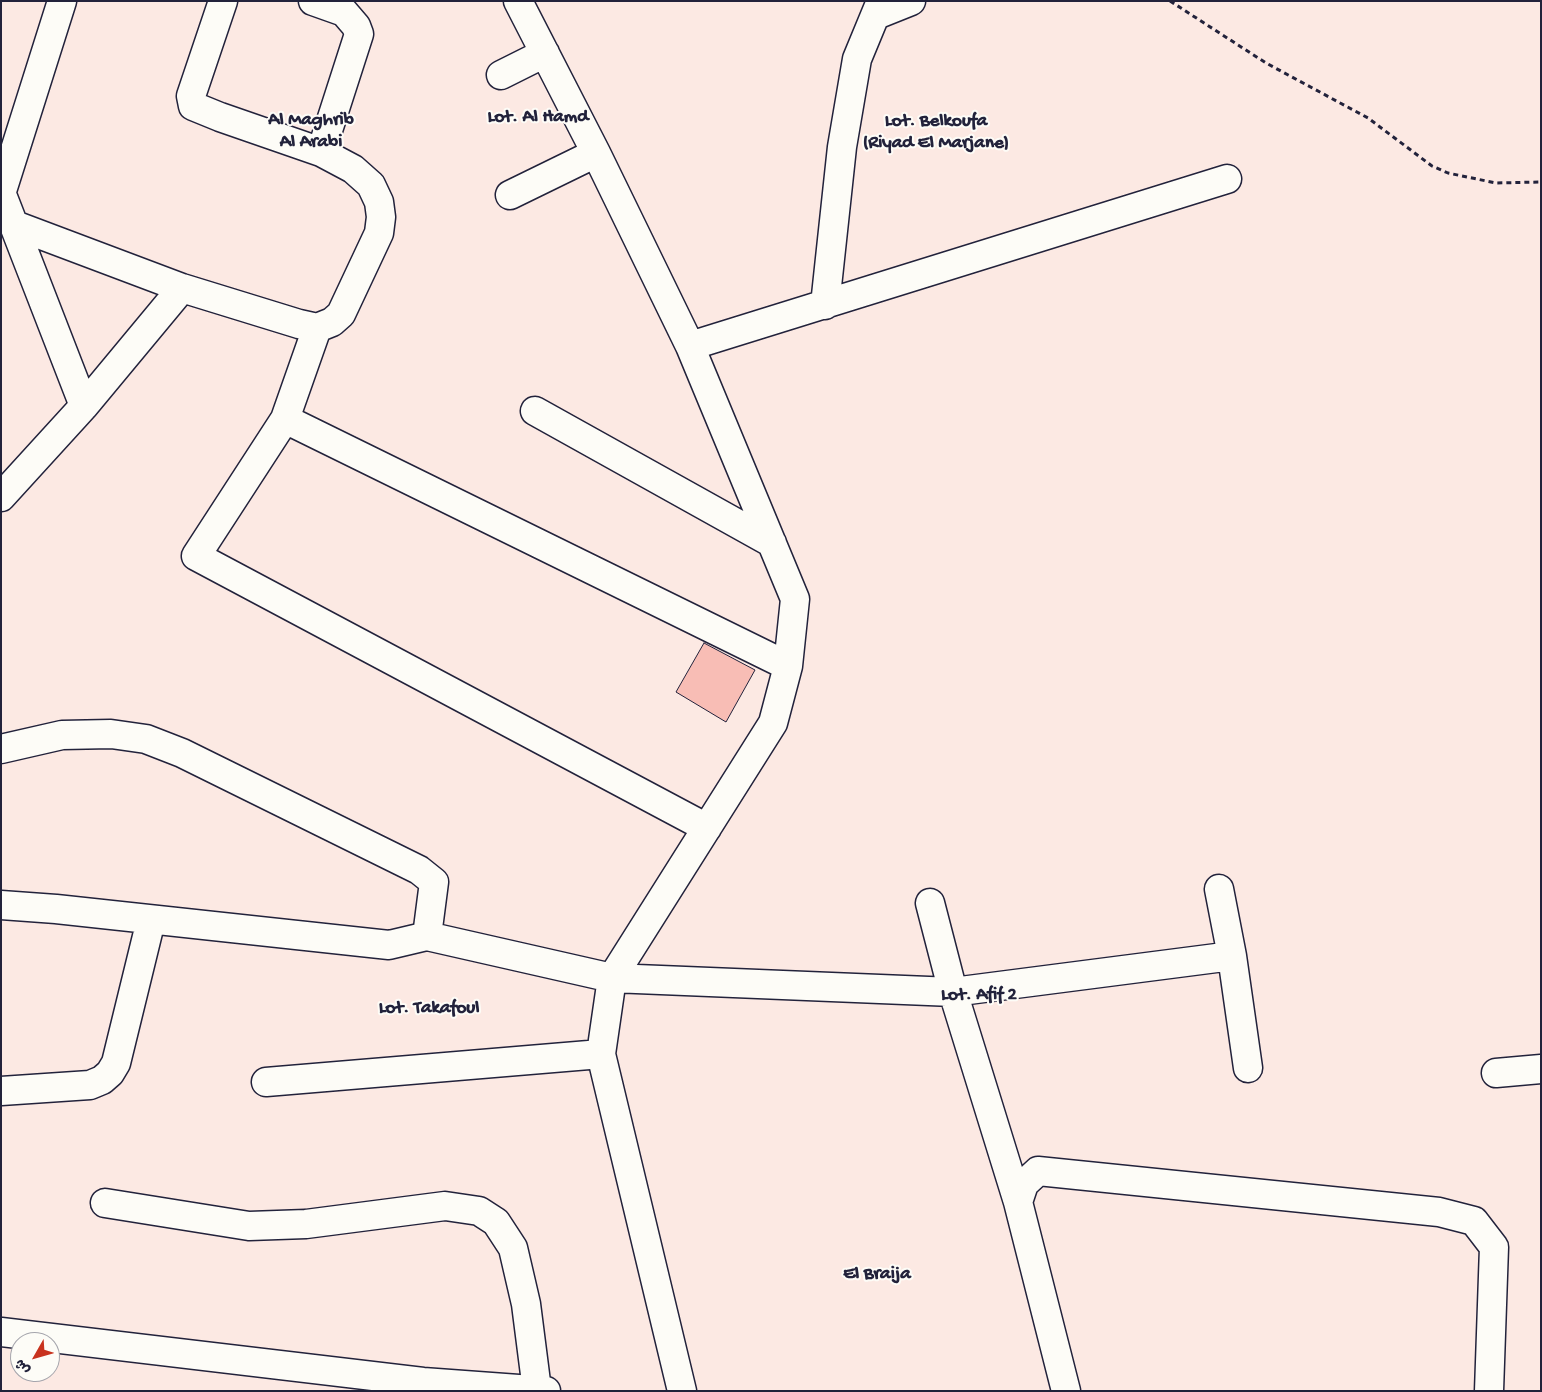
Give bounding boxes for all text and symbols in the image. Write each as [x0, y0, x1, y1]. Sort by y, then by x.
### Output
district label: Lot. Al Hamd [488, 107, 588, 129]
district label: Al Maghrib Al Arabi [268, 110, 354, 154]
district label: Lot. Belkoufa (Riyad El Marjane) [863, 111, 1009, 155]
district label: Lot. Afif 2 [941, 985, 1017, 1007]
district label: Lot. Takafoul [379, 998, 479, 1020]
district label: El Braija [843, 1264, 911, 1286]
north arrow [10, 1332, 60, 1382]
text: ش [12, 1355, 35, 1377]

